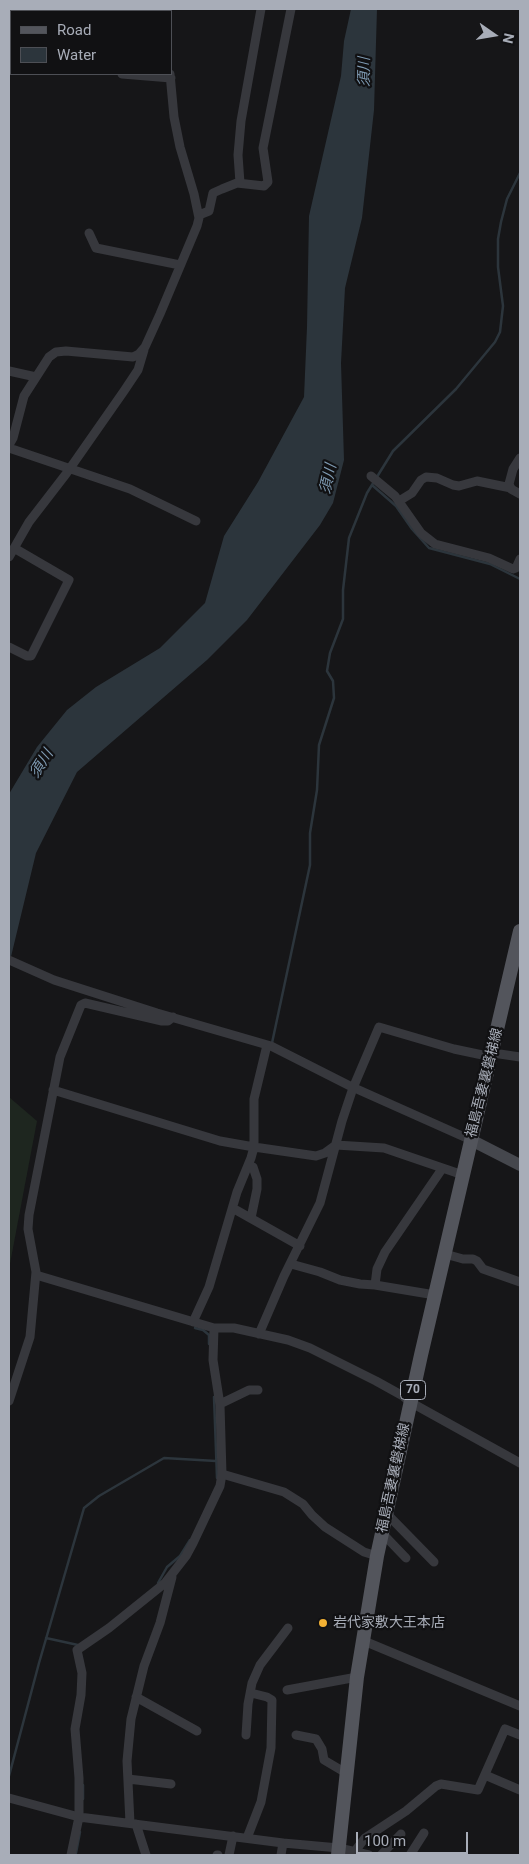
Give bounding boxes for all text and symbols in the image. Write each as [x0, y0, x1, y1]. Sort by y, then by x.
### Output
legend [10, 10, 172, 75]
north arrow [469, 10, 519, 60]
text: Road [57, 21, 91, 39]
text: N [500, 32, 518, 45]
text: Water [57, 46, 96, 64]
water label: 須川 [356, 57, 374, 87]
water label: 須川 [317, 462, 341, 496]
water label: 須川 [26, 747, 58, 781]
street label: 福島吾妻裏磐梯線 [463, 1027, 507, 1139]
road number: 70 [400, 1380, 426, 1400]
street label: 福島吾妻裏磐梯線 [374, 1421, 414, 1535]
place label: 岩代家敷大王本店 [333, 1615, 445, 1631]
marker: 岩代家敷大王本店 [317, 1617, 329, 1629]
scale bar [359, 1822, 472, 1854]
text: 100 m [364, 1832, 406, 1850]

